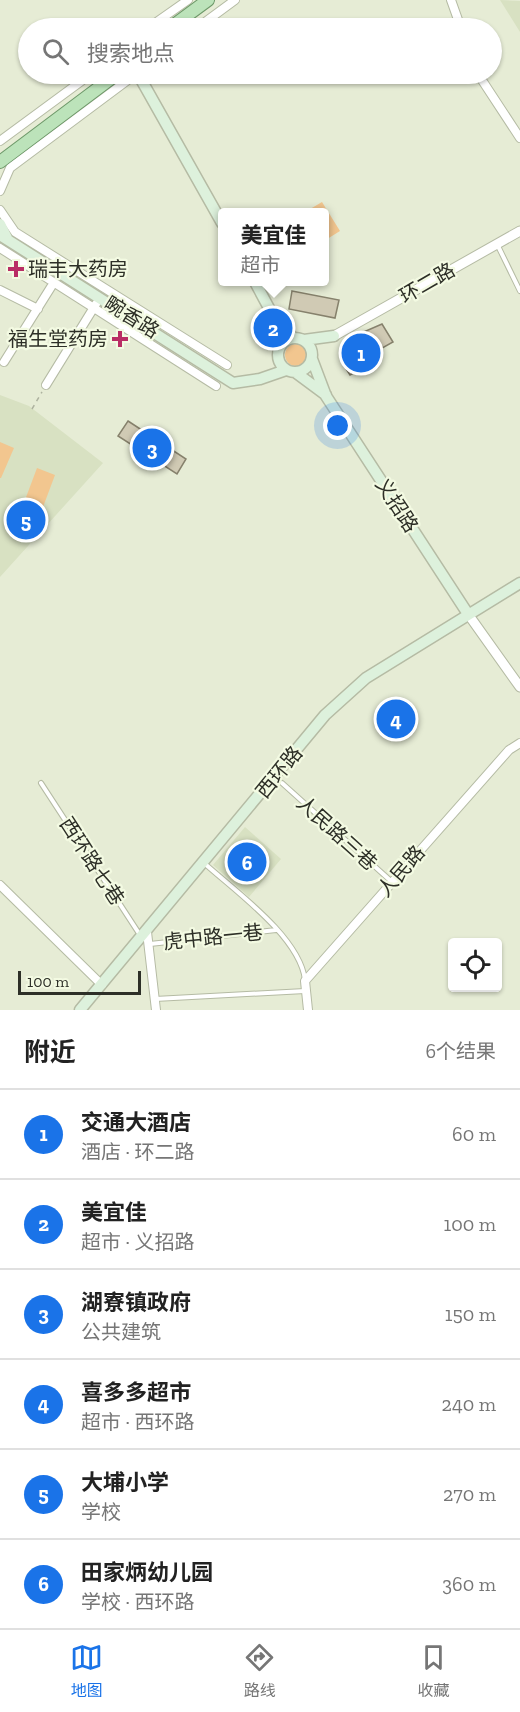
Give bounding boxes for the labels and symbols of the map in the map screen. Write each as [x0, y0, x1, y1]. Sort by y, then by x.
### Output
place label: 瑞丰大药房 [28, 257, 128, 281]
street label: 环二路 [395, 258, 459, 308]
marker: 瑞丰大药房 [9, 262, 23, 276]
street label: 畹香路 [100, 291, 164, 343]
pin: 2 [254, 306, 292, 350]
place label: 福生堂药房 [8, 327, 108, 351]
pin: 1 [342, 330, 380, 376]
marker: 福生堂药房 [113, 332, 127, 346]
your location [323, 411, 352, 440]
pin: 3 [132, 426, 172, 470]
street label: 义招路 [371, 473, 423, 537]
pin: 5 [6, 498, 46, 542]
pin: 4 [376, 696, 416, 742]
street label: 西环路 [251, 741, 307, 803]
street label: 人民路三巷 [292, 791, 382, 875]
street label: 西环路七巷 [55, 813, 129, 909]
pin: 6 [228, 840, 266, 884]
street label: 人民路 [372, 840, 430, 902]
street label: 虎中路一巷 [162, 920, 264, 954]
scale bar [18, 968, 141, 995]

